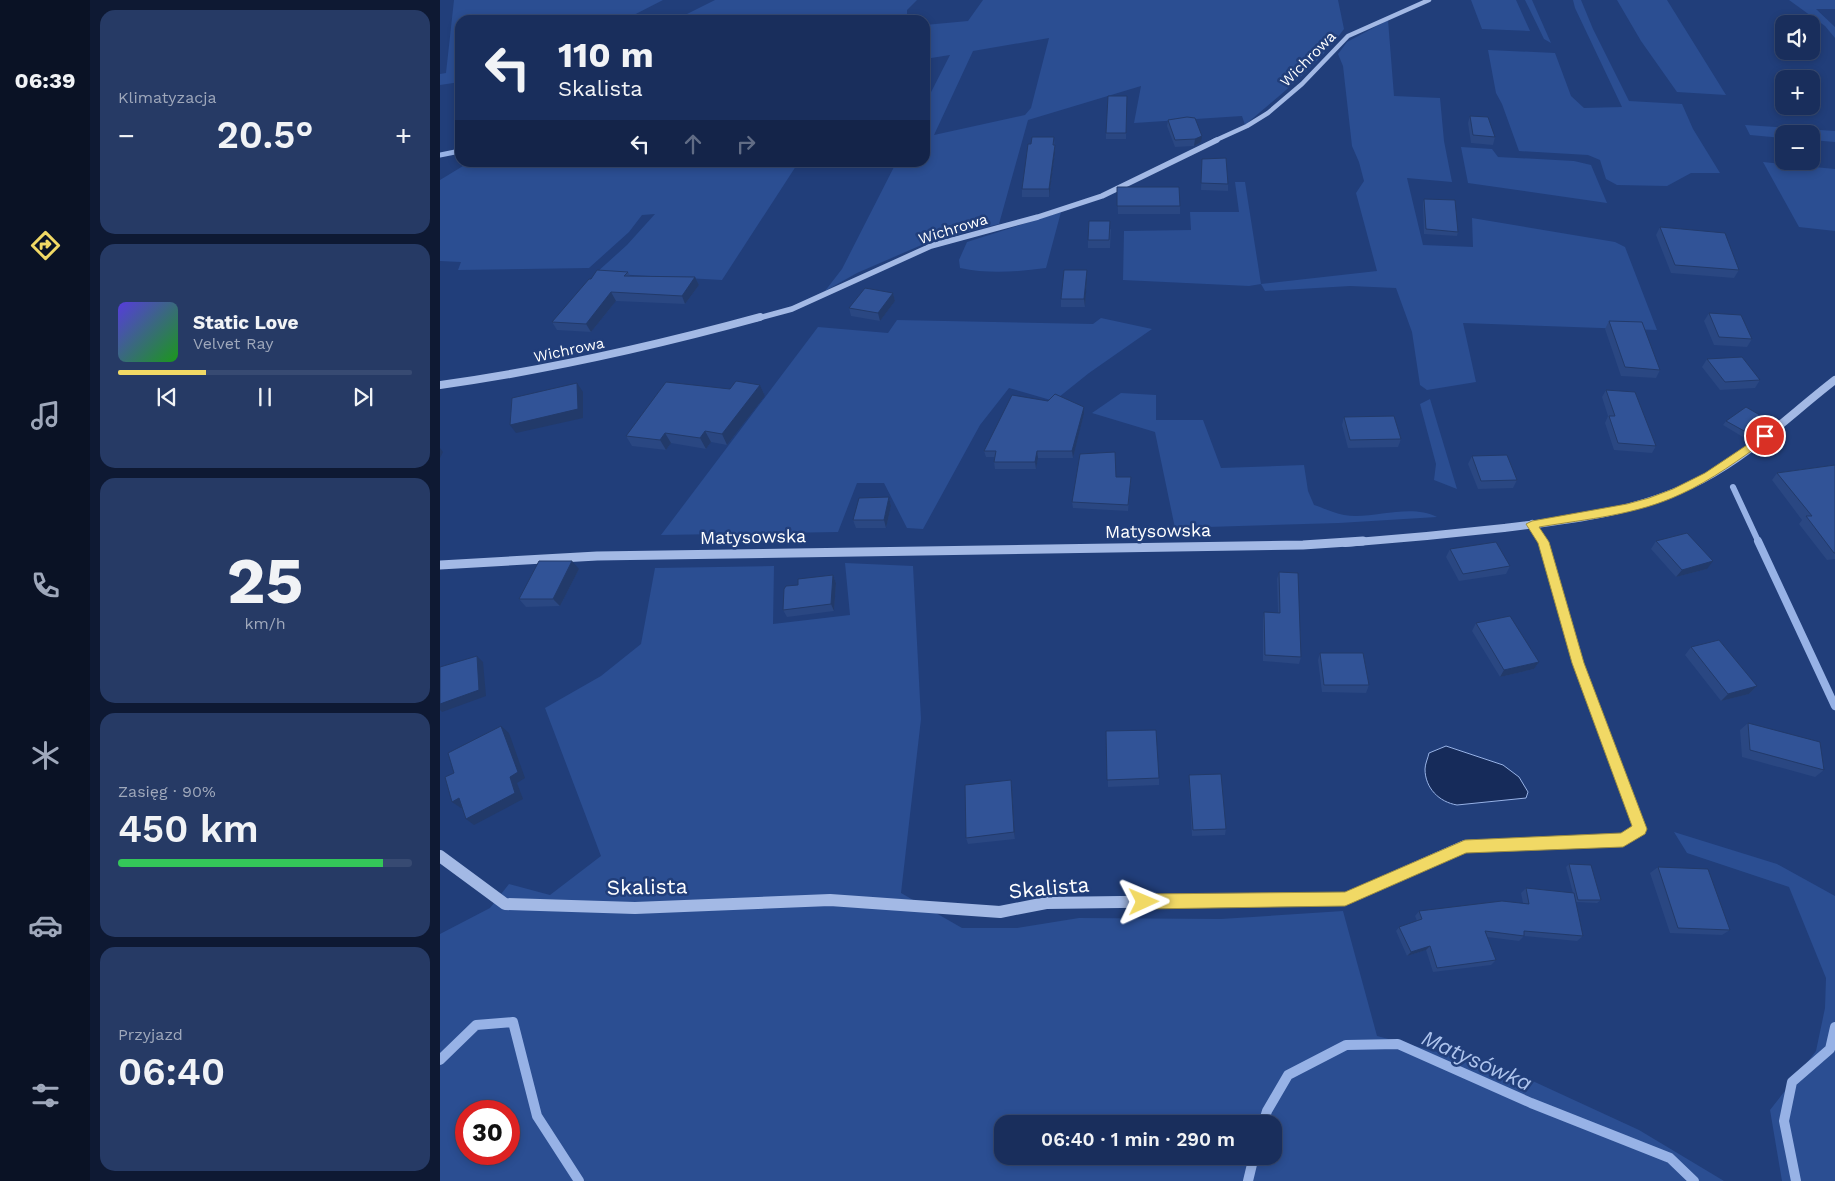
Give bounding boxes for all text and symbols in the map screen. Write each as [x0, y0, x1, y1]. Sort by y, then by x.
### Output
map controls [1775, 15, 1820, 170]
button: sound [1775, 15, 1820, 60]
street label: Wichrowa [1276, 27, 1340, 91]
text: 110 m [558, 34, 654, 76]
icon: left [475, 35, 540, 100]
text: 06:39 [15, 68, 75, 93]
button: + [1775, 70, 1820, 115]
text: Skalista [558, 76, 643, 101]
text: Klimatyzacja [118, 88, 216, 107]
text: 20.5° [216, 113, 314, 157]
text: − [118, 119, 135, 152]
text: + [395, 119, 412, 152]
button: − [1775, 125, 1820, 170]
icon: left [626, 130, 654, 158]
icon: ahead [679, 130, 707, 158]
icon: right [732, 130, 760, 158]
street label: Wichrowa [916, 210, 990, 248]
icon: directions [28, 228, 63, 263]
text: Static Love [193, 311, 298, 334]
text: Velvet Ray [193, 334, 273, 353]
street label: Wichrowa [532, 334, 606, 366]
icon: previous [153, 383, 181, 411]
icon: pause [251, 383, 279, 411]
icon: next [349, 383, 377, 411]
icon: music [28, 398, 63, 433]
pin [1744, 415, 1786, 457]
icon: arrive [1751, 422, 1779, 450]
street label: Matysowska [1105, 519, 1211, 542]
street label: Matysowska [700, 525, 806, 548]
text: 25 [227, 543, 303, 619]
icon: phone [28, 568, 63, 603]
text: km/h [244, 614, 286, 633]
icon: climate [28, 738, 63, 773]
text: Zasięg · 90% [118, 782, 216, 801]
text: 450 km [118, 807, 259, 851]
street label: Skalista [1008, 872, 1090, 903]
street label: Skalista [606, 873, 688, 900]
position arrow [1117, 875, 1169, 927]
icon: car [28, 908, 63, 943]
text: Przyjazd [118, 1025, 183, 1044]
water label: Matysówka [1418, 1025, 1536, 1096]
text: 06:40 [118, 1050, 225, 1094]
icon: filters [28, 1078, 63, 1113]
speed limit sign: 30 [455, 1100, 520, 1165]
text: 06:40 · 1 min · 290 m [1041, 1128, 1235, 1151]

